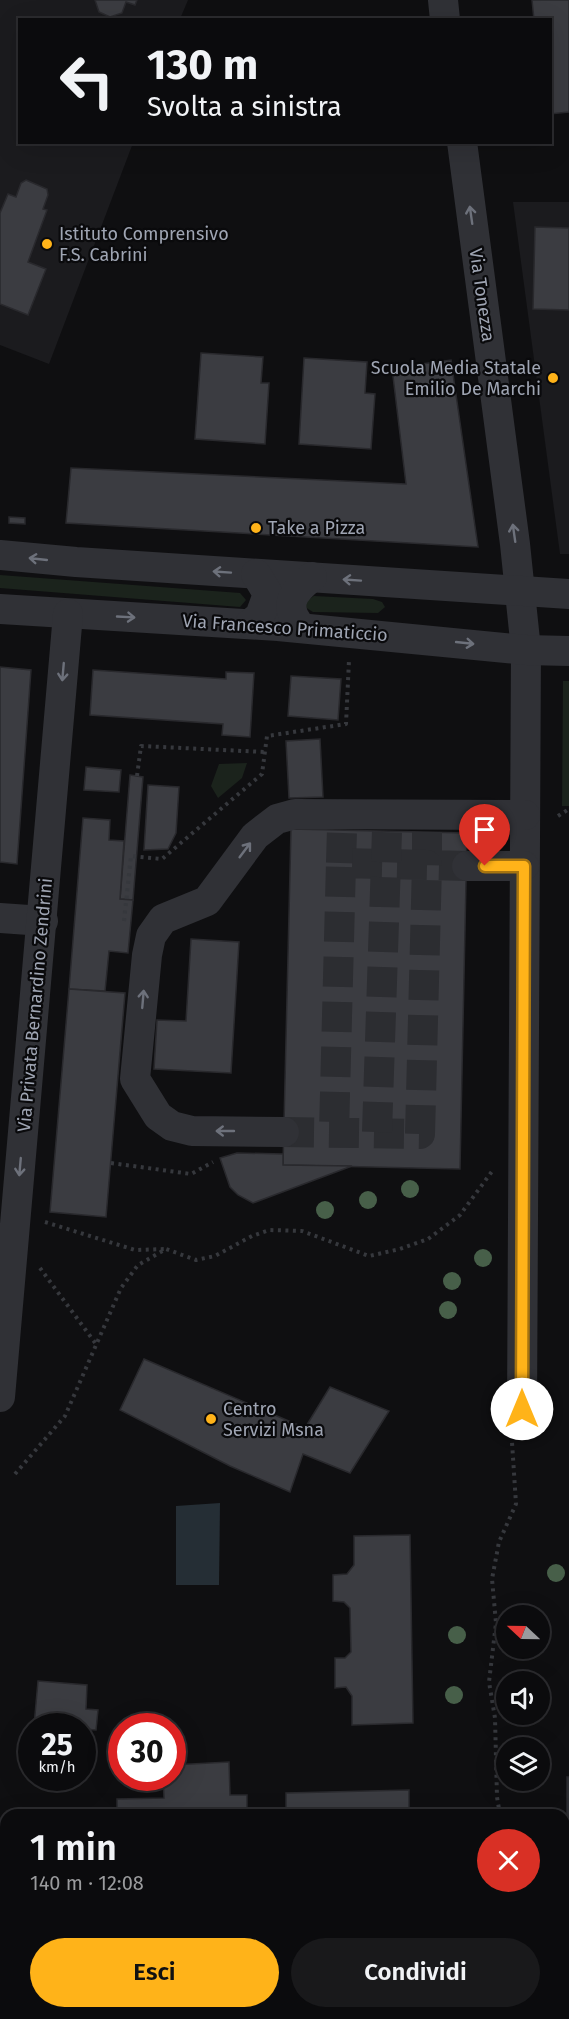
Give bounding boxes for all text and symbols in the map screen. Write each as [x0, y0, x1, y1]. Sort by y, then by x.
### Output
text: 130 m [147, 40, 258, 90]
icon: left [48, 42, 126, 120]
text: Svolta a sinistra [147, 91, 342, 123]
one-way arrow [466, 206, 477, 225]
place label: Istituto Comprensivo F.S. Cabrini [59, 223, 229, 266]
marker: Istituto Comprensivo F.S. Cabrini [40, 237, 54, 251]
street label: Via Tonezza [465, 247, 499, 343]
place label: Scuola Media Statale Emilio De Marchi [371, 357, 541, 400]
marker: Scuola Media Statale Emilio De Marchi [546, 371, 560, 385]
place label: Take a Pizza [268, 517, 365, 539]
marker: Take a Pizza [249, 521, 263, 535]
one-way arrow [508, 524, 519, 544]
one-way arrow [29, 553, 48, 564]
one-way arrow [213, 566, 233, 577]
one-way arrow [342, 574, 362, 585]
street label: Via Francesco Primaticcio [182, 610, 388, 646]
one-way arrow [115, 612, 135, 623]
one-way arrow [455, 638, 475, 649]
one-way arrow [57, 662, 68, 682]
pin [459, 804, 510, 866]
icon: arrive [468, 813, 501, 846]
one-way arrow [238, 842, 251, 858]
street label: Via Privata Bernardino Zendrini [13, 877, 57, 1133]
one-way arrow [138, 989, 149, 1009]
one-way arrow [216, 1125, 236, 1137]
one-way arrow [14, 1157, 25, 1177]
position arrow [490, 1377, 554, 1441]
place label: Centro Servizi Msna [223, 1398, 324, 1441]
marker: Centro Servizi Msna [204, 1412, 218, 1426]
north arrow [496, 1605, 550, 1659]
map controls [496, 1605, 550, 1791]
button: sound [496, 1671, 550, 1725]
speed limit sign: 30 [108, 1713, 186, 1791]
text: 25 [41, 1727, 73, 1763]
button: layers [496, 1737, 550, 1791]
text: km/h [38, 1758, 76, 1776]
text: 1 min [30, 1826, 117, 1870]
button: close [477, 1829, 540, 1892]
text: 140 m · 12:08 [30, 1871, 144, 1895]
button: Esci [30, 1938, 279, 2007]
button: Condividi [291, 1938, 540, 2007]

